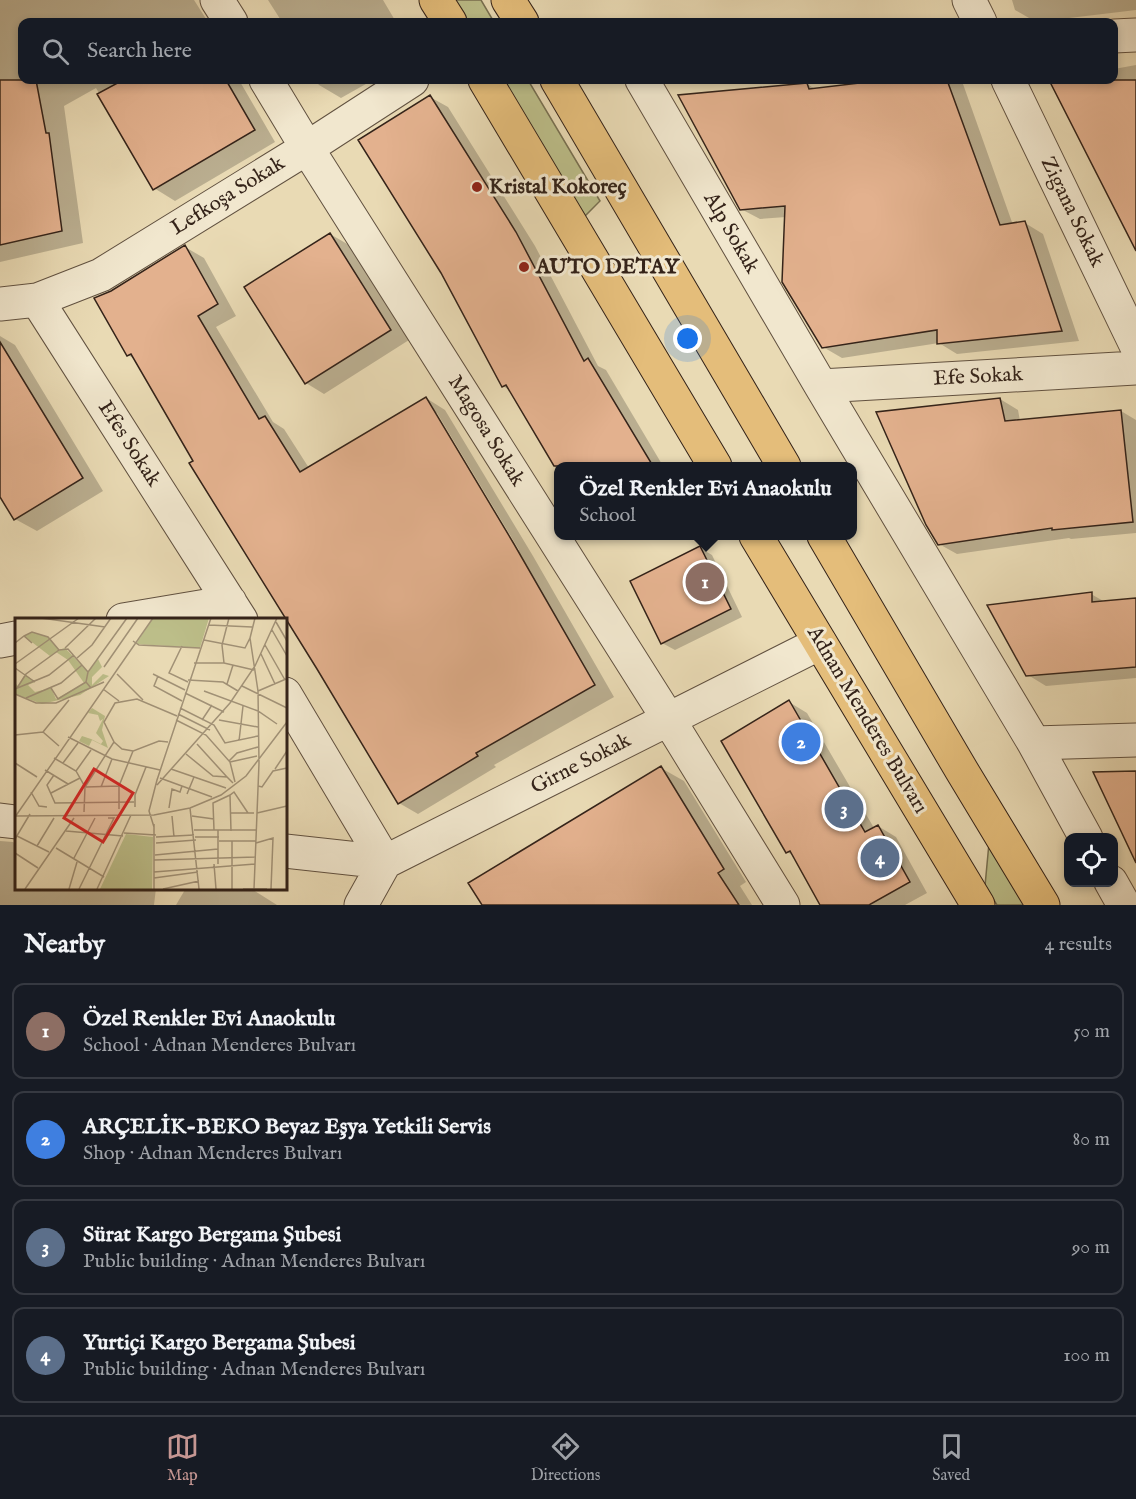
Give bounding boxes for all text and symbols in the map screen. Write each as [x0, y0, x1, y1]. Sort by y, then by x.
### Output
search box [18, 18, 1118, 84]
icon: search [39, 35, 72, 68]
text: Search here [87, 37, 192, 65]
street label: Lefkoşa Sokak [166, 150, 291, 242]
street label: Zigana Sokak [1034, 153, 1111, 272]
place label: Kristal Kokoreç [489, 174, 627, 201]
marker: Kristal Kokoreç [470, 180, 484, 194]
street label: Alp Sokak [696, 187, 765, 279]
place label: AUTO DETAY [535, 254, 680, 281]
marker: AUTO DETAY [517, 260, 531, 274]
your location [673, 324, 702, 353]
street label: Efe Sokak [932, 361, 1024, 393]
street label: Magosa Sokak [441, 370, 531, 492]
street label: Efes Sokak [91, 396, 167, 493]
popup [554, 462, 857, 540]
text: Özel Renkler Evi Anaokulu [579, 475, 832, 503]
text: School [579, 503, 636, 528]
pin: 1 [686, 560, 724, 604]
inset map [15, 618, 286, 890]
street label: Adnan Menderes Bulvarı [800, 621, 934, 819]
pin: 2 [782, 720, 820, 764]
street label: Girne Sokak [526, 727, 636, 801]
pin: 3 [824, 786, 864, 832]
map controls [1064, 833, 1118, 887]
button: locate [1064, 833, 1118, 887]
pin: 4 [860, 836, 900, 880]
text: Nearby [24, 928, 105, 961]
text: 4 results [1045, 932, 1112, 957]
text: Özel Renkler Evi Anaokulu [83, 1005, 335, 1033]
text: 1 [42, 1019, 49, 1044]
text: 50 m [1073, 1019, 1110, 1044]
text: School · Adnan Menderes Bulvarı [83, 1033, 356, 1058]
text: ARÇELİK-BEKO Beyaz Eşya Yetkili Servis [83, 1113, 491, 1141]
text: 2 [41, 1127, 50, 1152]
text: 80 m [1073, 1127, 1110, 1152]
text: Shop · Adnan Menderes Bulvarı [83, 1141, 342, 1166]
text: Sürat Kargo Bergama Şubesi [83, 1221, 341, 1249]
text: 3 [42, 1235, 49, 1260]
text: 90 m [1072, 1235, 1110, 1260]
text: Public building · Adnan Menderes Bulvarı [83, 1249, 425, 1274]
text: Yurtiçi Kargo Bergama Şubesi [83, 1329, 356, 1357]
text: 4 [41, 1343, 50, 1368]
text: 100 m [1063, 1343, 1110, 1368]
text: Public building · Adnan Menderes Bulvarı [83, 1357, 425, 1382]
tab: Map [166, 1430, 199, 1486]
tab: Directions [531, 1430, 600, 1486]
tab: Saved [932, 1430, 970, 1486]

